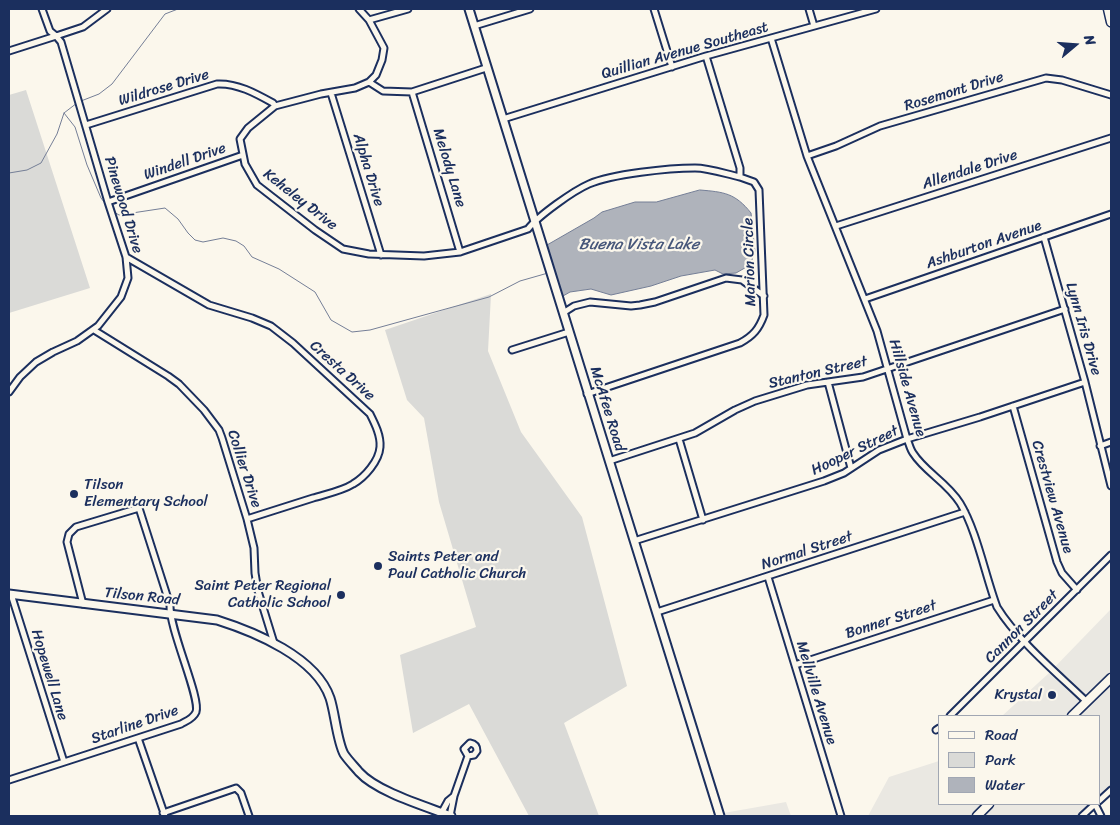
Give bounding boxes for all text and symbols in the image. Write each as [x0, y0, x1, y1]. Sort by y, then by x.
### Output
street label: Quillian Avenue Southeast [599, 19, 771, 83]
north arrow [1050, 20, 1100, 70]
text: N [1076, 32, 1103, 49]
street label: Wildrose Drive [117, 66, 211, 110]
street label: Rosemont Drive [902, 68, 1006, 116]
street label: Melody Lane [428, 126, 470, 210]
street label: Alpha Drive [348, 131, 388, 209]
street label: Windell Drive [142, 140, 228, 184]
street label: Allendale Drive [920, 146, 1020, 194]
street label: Pinewood Drive [100, 154, 146, 256]
street label: Keheley Drive [259, 165, 341, 235]
street label: Marion Circle [739, 217, 761, 307]
street label: Ashburton Avenue [924, 217, 1044, 273]
water label: Buena Vista Lake [579, 235, 699, 255]
street label: Lynn Iris Drive [1061, 280, 1105, 378]
street label: Cresta Drive [306, 337, 378, 405]
street label: Hillside Avenue [884, 337, 930, 439]
street label: Stanton Street [767, 353, 869, 393]
street label: McAfee Road [586, 365, 628, 453]
street label: Hooper Street [809, 422, 901, 480]
street label: Collier Drive [223, 428, 265, 510]
street label: Crestview Avenue [1027, 438, 1077, 556]
place label: Tilson Elementary School [84, 476, 208, 511]
marker: Tilson Elementary School [68, 488, 80, 500]
street label: Normal Street [759, 528, 855, 574]
place label: Saints Peter and Paul Catholic Church [388, 548, 526, 583]
marker: Saints Peter and Paul Catholic Church [372, 560, 384, 572]
place label: Saint Peter Regional Catholic School [194, 577, 331, 612]
street label: Tilson Road [104, 584, 180, 610]
street label: Cannon Street [982, 587, 1062, 667]
marker: Saint Peter Regional Catholic School [335, 589, 347, 601]
street label: Bonner Street [843, 597, 939, 643]
street label: Hopewell Lane [27, 627, 71, 723]
street label: Mellville Avenue [792, 639, 840, 747]
place label: Krystal [994, 686, 1042, 704]
marker: Krystal [1046, 689, 1058, 701]
street label: Starline Drive [89, 702, 181, 748]
legend [938, 715, 1100, 805]
text: Road [985, 722, 1017, 748]
text: Park [985, 747, 1016, 773]
text: Water [985, 772, 1025, 798]

